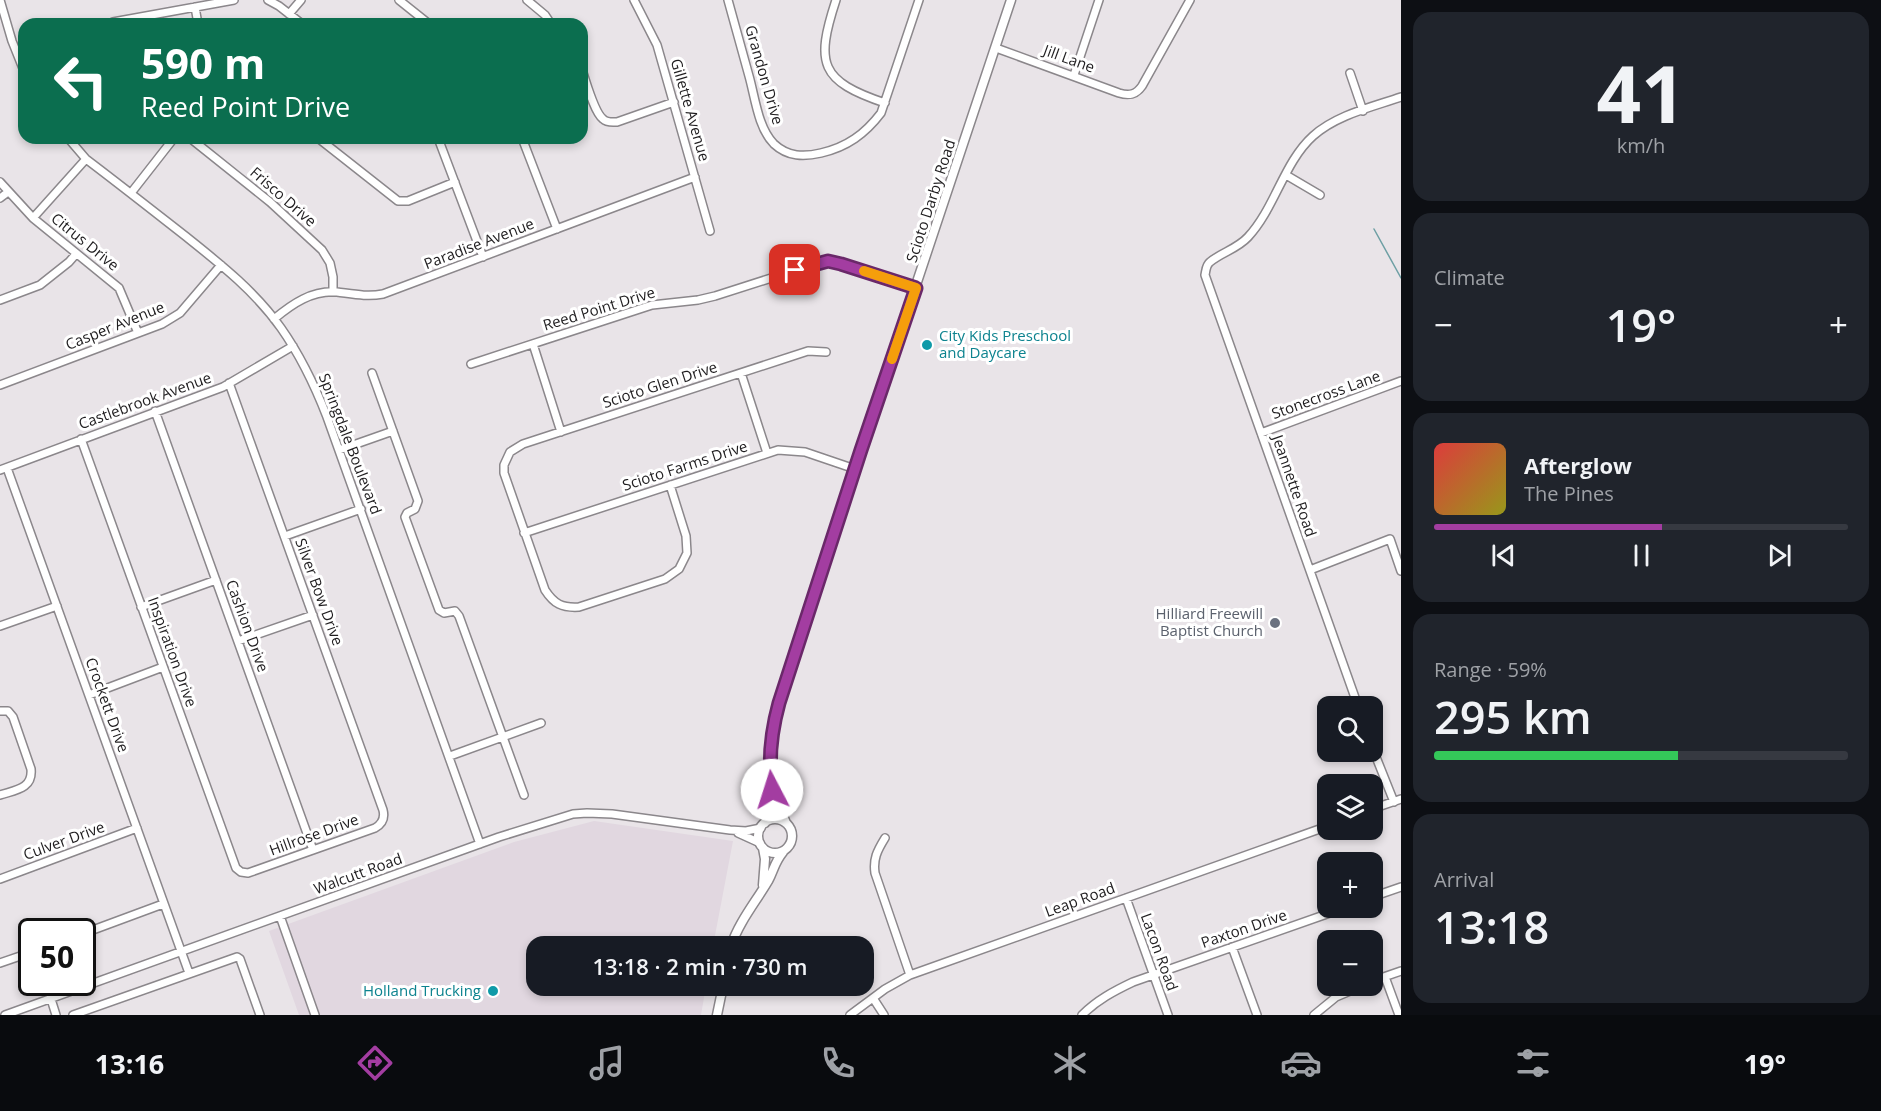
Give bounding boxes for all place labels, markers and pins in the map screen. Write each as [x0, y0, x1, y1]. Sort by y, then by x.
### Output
pin [769, 244, 820, 295]
place label: City Kids Preschool and Daycare [939, 325, 1071, 362]
marker: City Kids Preschool and Daycare [920, 338, 934, 352]
place label: Hilliard Freewill Baptist Church [1156, 603, 1263, 640]
marker: Hilliard Freewill Baptist Church [1268, 616, 1282, 630]
place label: Holland Trucking [363, 980, 481, 1000]
marker: Holland Trucking [486, 984, 500, 998]

